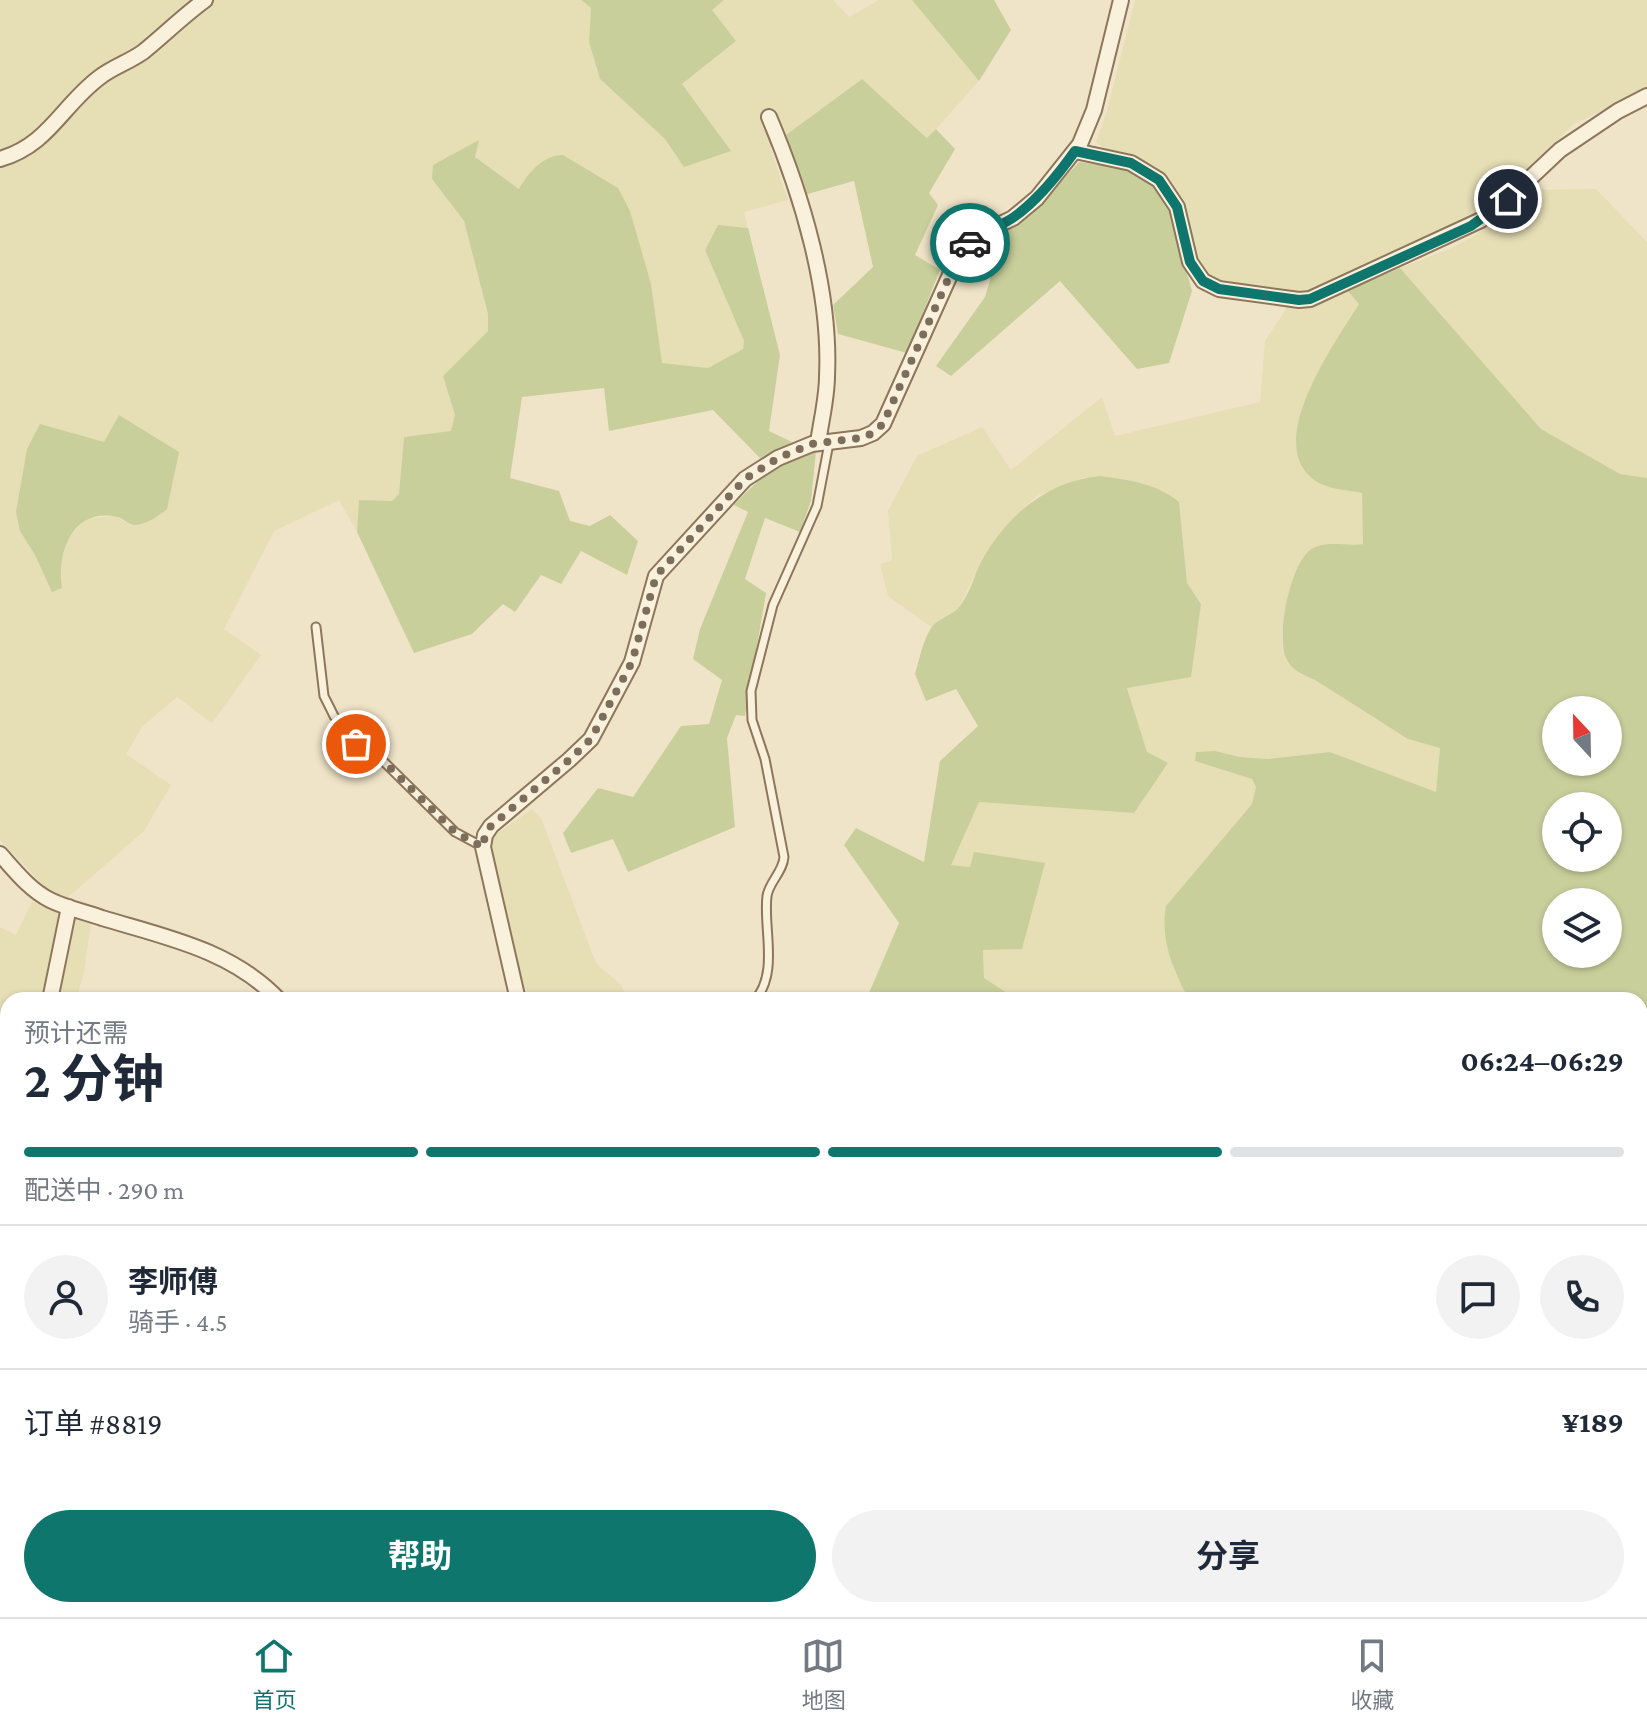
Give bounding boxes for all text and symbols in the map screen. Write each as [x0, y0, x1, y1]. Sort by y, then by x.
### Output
pin [1474, 165, 1542, 233]
icon: home [1486, 177, 1530, 221]
courier [930, 203, 1010, 283]
icon: car [948, 221, 992, 265]
north arrow [1542, 696, 1622, 776]
map controls [1542, 696, 1622, 968]
pin [322, 710, 390, 778]
icon: bag [334, 722, 378, 766]
button: locate [1542, 792, 1622, 872]
button: layers [1542, 888, 1622, 968]
text: 预计还需 [24, 1019, 128, 1048]
text: 06:24–06:29 [1460, 1044, 1624, 1077]
text: 2 分钟 [24, 1050, 165, 1108]
text: 配送中 · 290 m [24, 1176, 184, 1205]
button: person [24, 1255, 108, 1339]
button: chat [1436, 1255, 1520, 1339]
button: phone [1540, 1255, 1624, 1339]
text: 李师傅 [128, 1265, 218, 1298]
text: 骑手 · 4.5 [128, 1308, 227, 1337]
text: ¥189 [1562, 1405, 1624, 1438]
text: 订单 #8819 [24, 1407, 163, 1440]
button: 帮助 [24, 1510, 816, 1602]
button: 分享 [832, 1510, 1624, 1602]
tab: 首页 [252, 1634, 297, 1714]
tab: 地图 [801, 1634, 846, 1714]
tab: 收藏 [1350, 1634, 1395, 1714]

